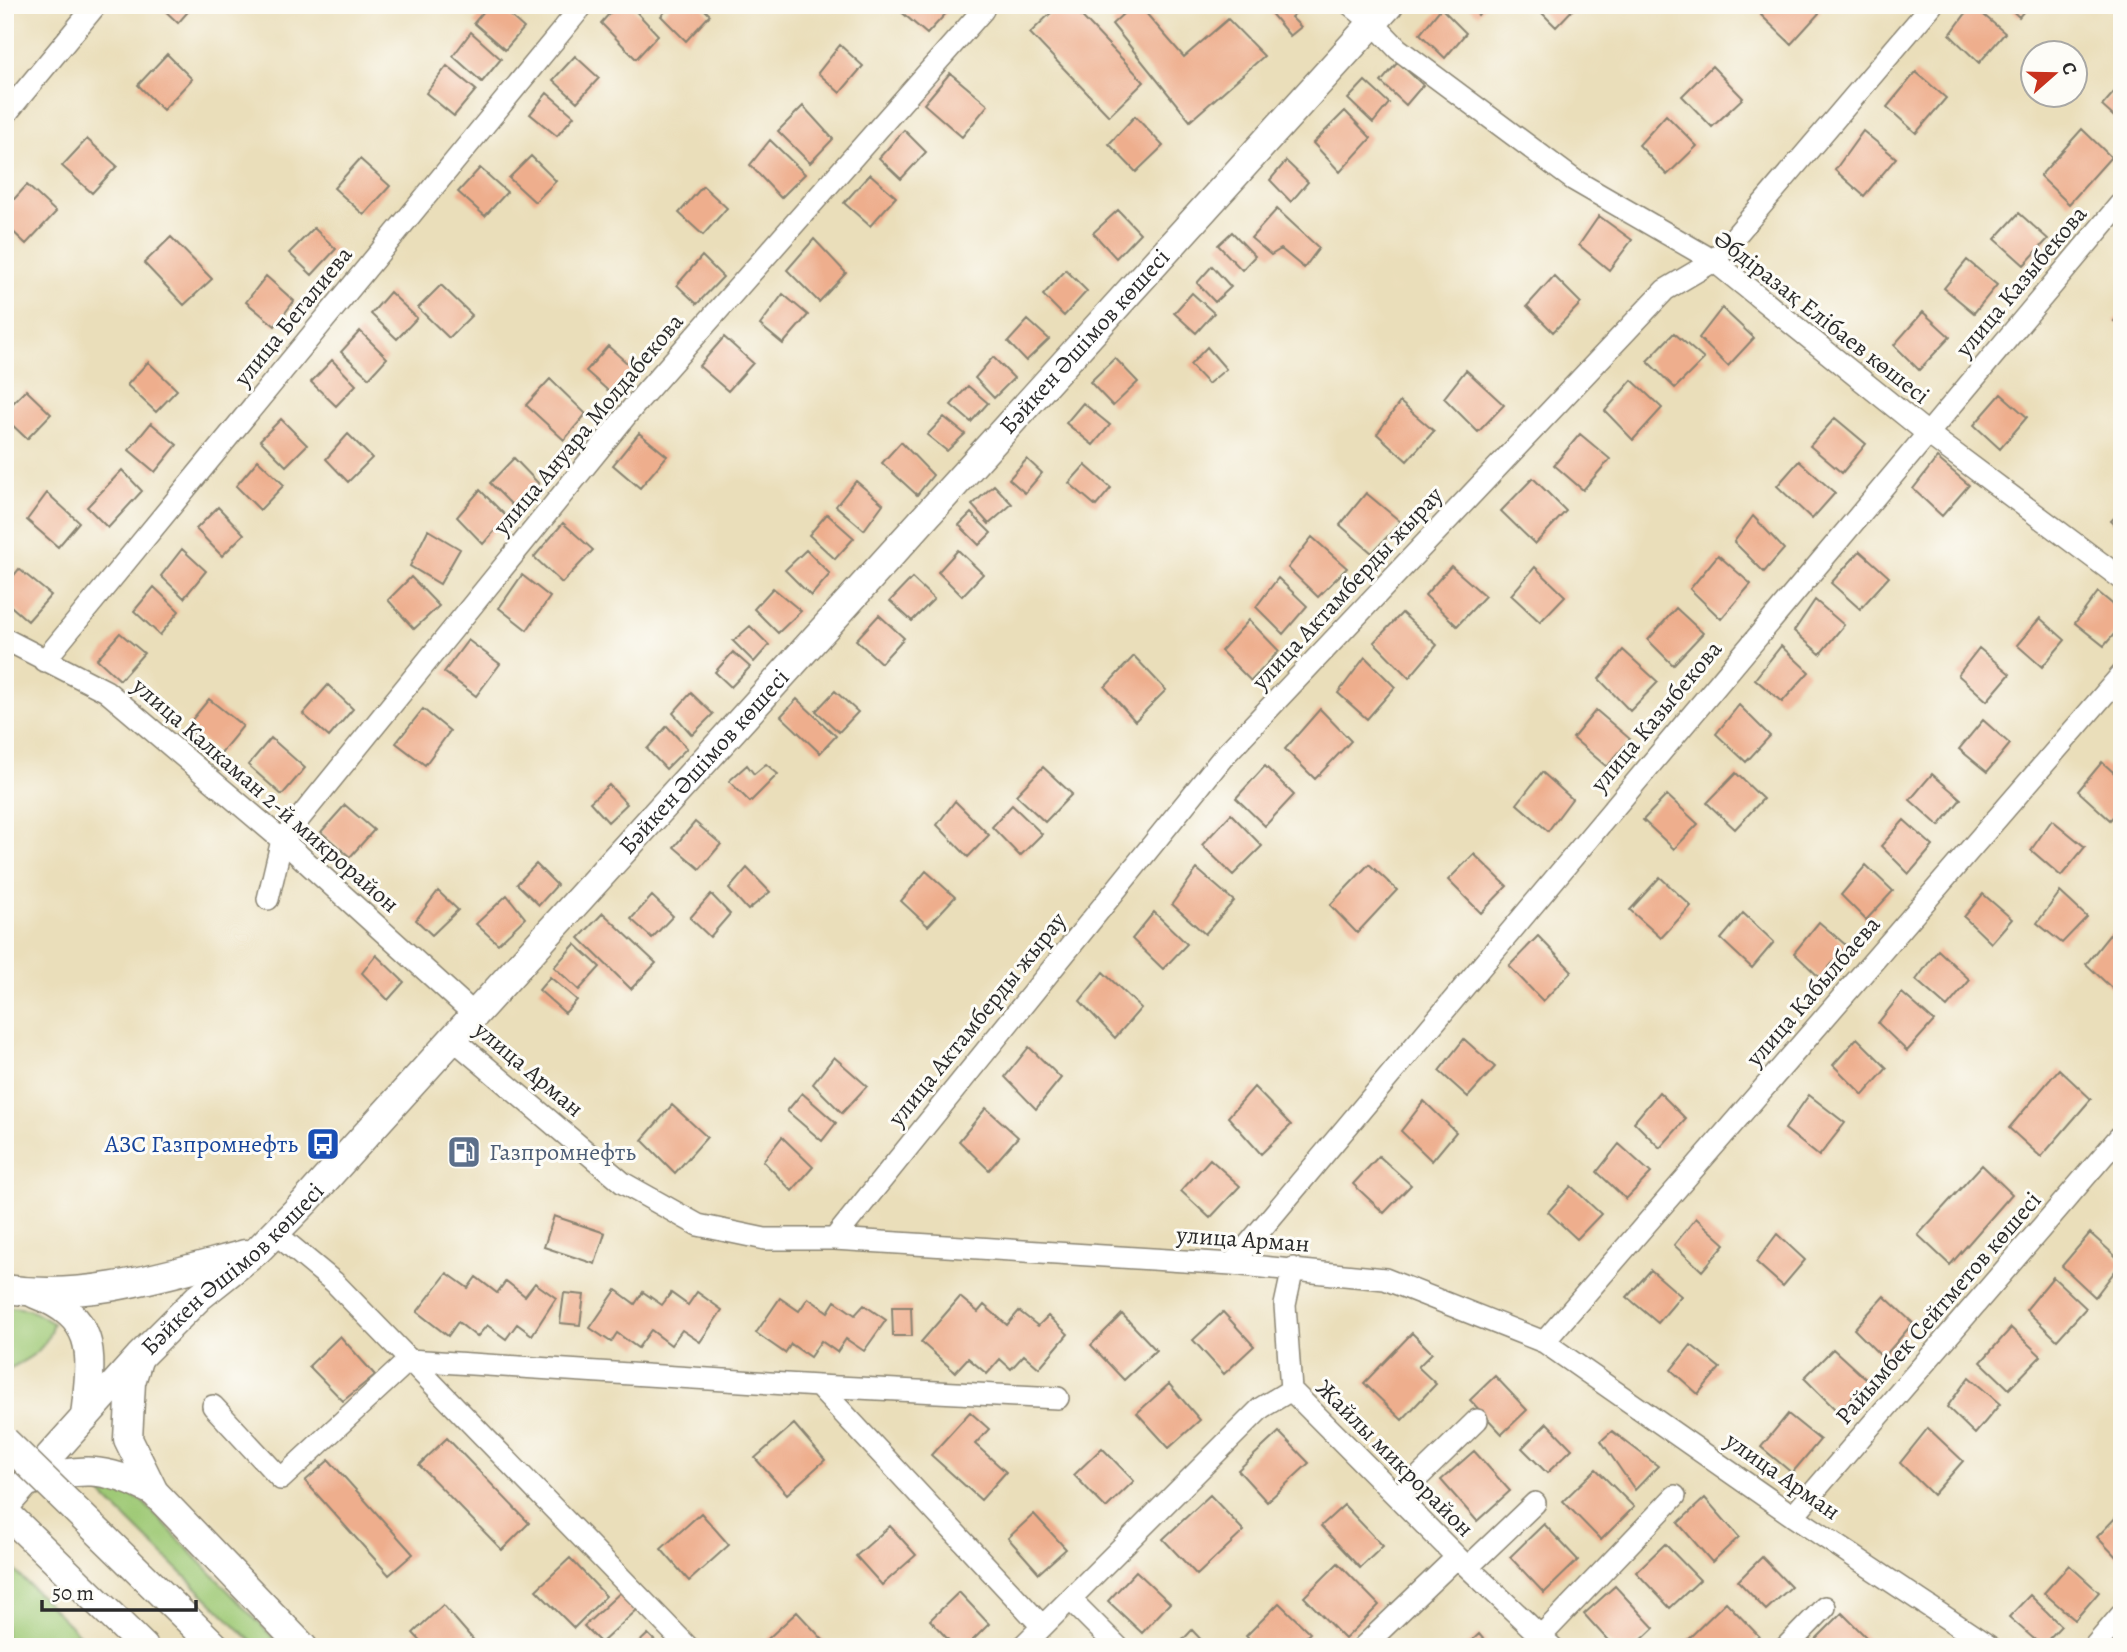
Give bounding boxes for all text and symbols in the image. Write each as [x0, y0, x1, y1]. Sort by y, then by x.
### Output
north arrow [2018, 38, 2088, 108]
text: С [2055, 59, 2083, 78]
street label: улица Казыбекова [1947, 198, 2094, 364]
street label: Әбдіразақ Елібаев көшесі [1708, 223, 1936, 411]
street label: улица Бегалиева [226, 239, 359, 394]
street label: Бәйкен Әшімов көшесі [992, 242, 1177, 441]
street label: улица Ануара Молдабекова [485, 306, 690, 542]
street label: улица Актамберды жырау [1244, 479, 1450, 697]
street label: улица Казыбекова [1582, 633, 1729, 799]
street label: Бәйкен Әшімов көшесі [611, 662, 796, 861]
street label: улица Калкаман 2-й микрорайон [125, 670, 406, 920]
street label: улица Актамберды жырау [880, 905, 1073, 1133]
street label: улица Кабылбаева [1738, 909, 1887, 1074]
street label: улица Арман [467, 1013, 590, 1124]
bus stop icon: АЗС Газпромнефть [304, 1125, 342, 1163]
place label: АЗС Газпромнефть [104, 1128, 299, 1160]
fuel station icon: Газпромнефть [445, 1133, 483, 1171]
place label: Газпромнефть [489, 1136, 636, 1168]
street label: Бәйкен Әшімов көшесі [134, 1176, 331, 1362]
street label: Райымбек Сейтметов көшесі [1828, 1185, 2048, 1431]
street label: улица Арман [1174, 1218, 1311, 1260]
street label: Жайлы микрорайон [1309, 1372, 1481, 1544]
street label: улица Арман [1718, 1424, 1847, 1527]
scale bar [42, 1568, 196, 1612]
text: 50 m [52, 1579, 94, 1607]

